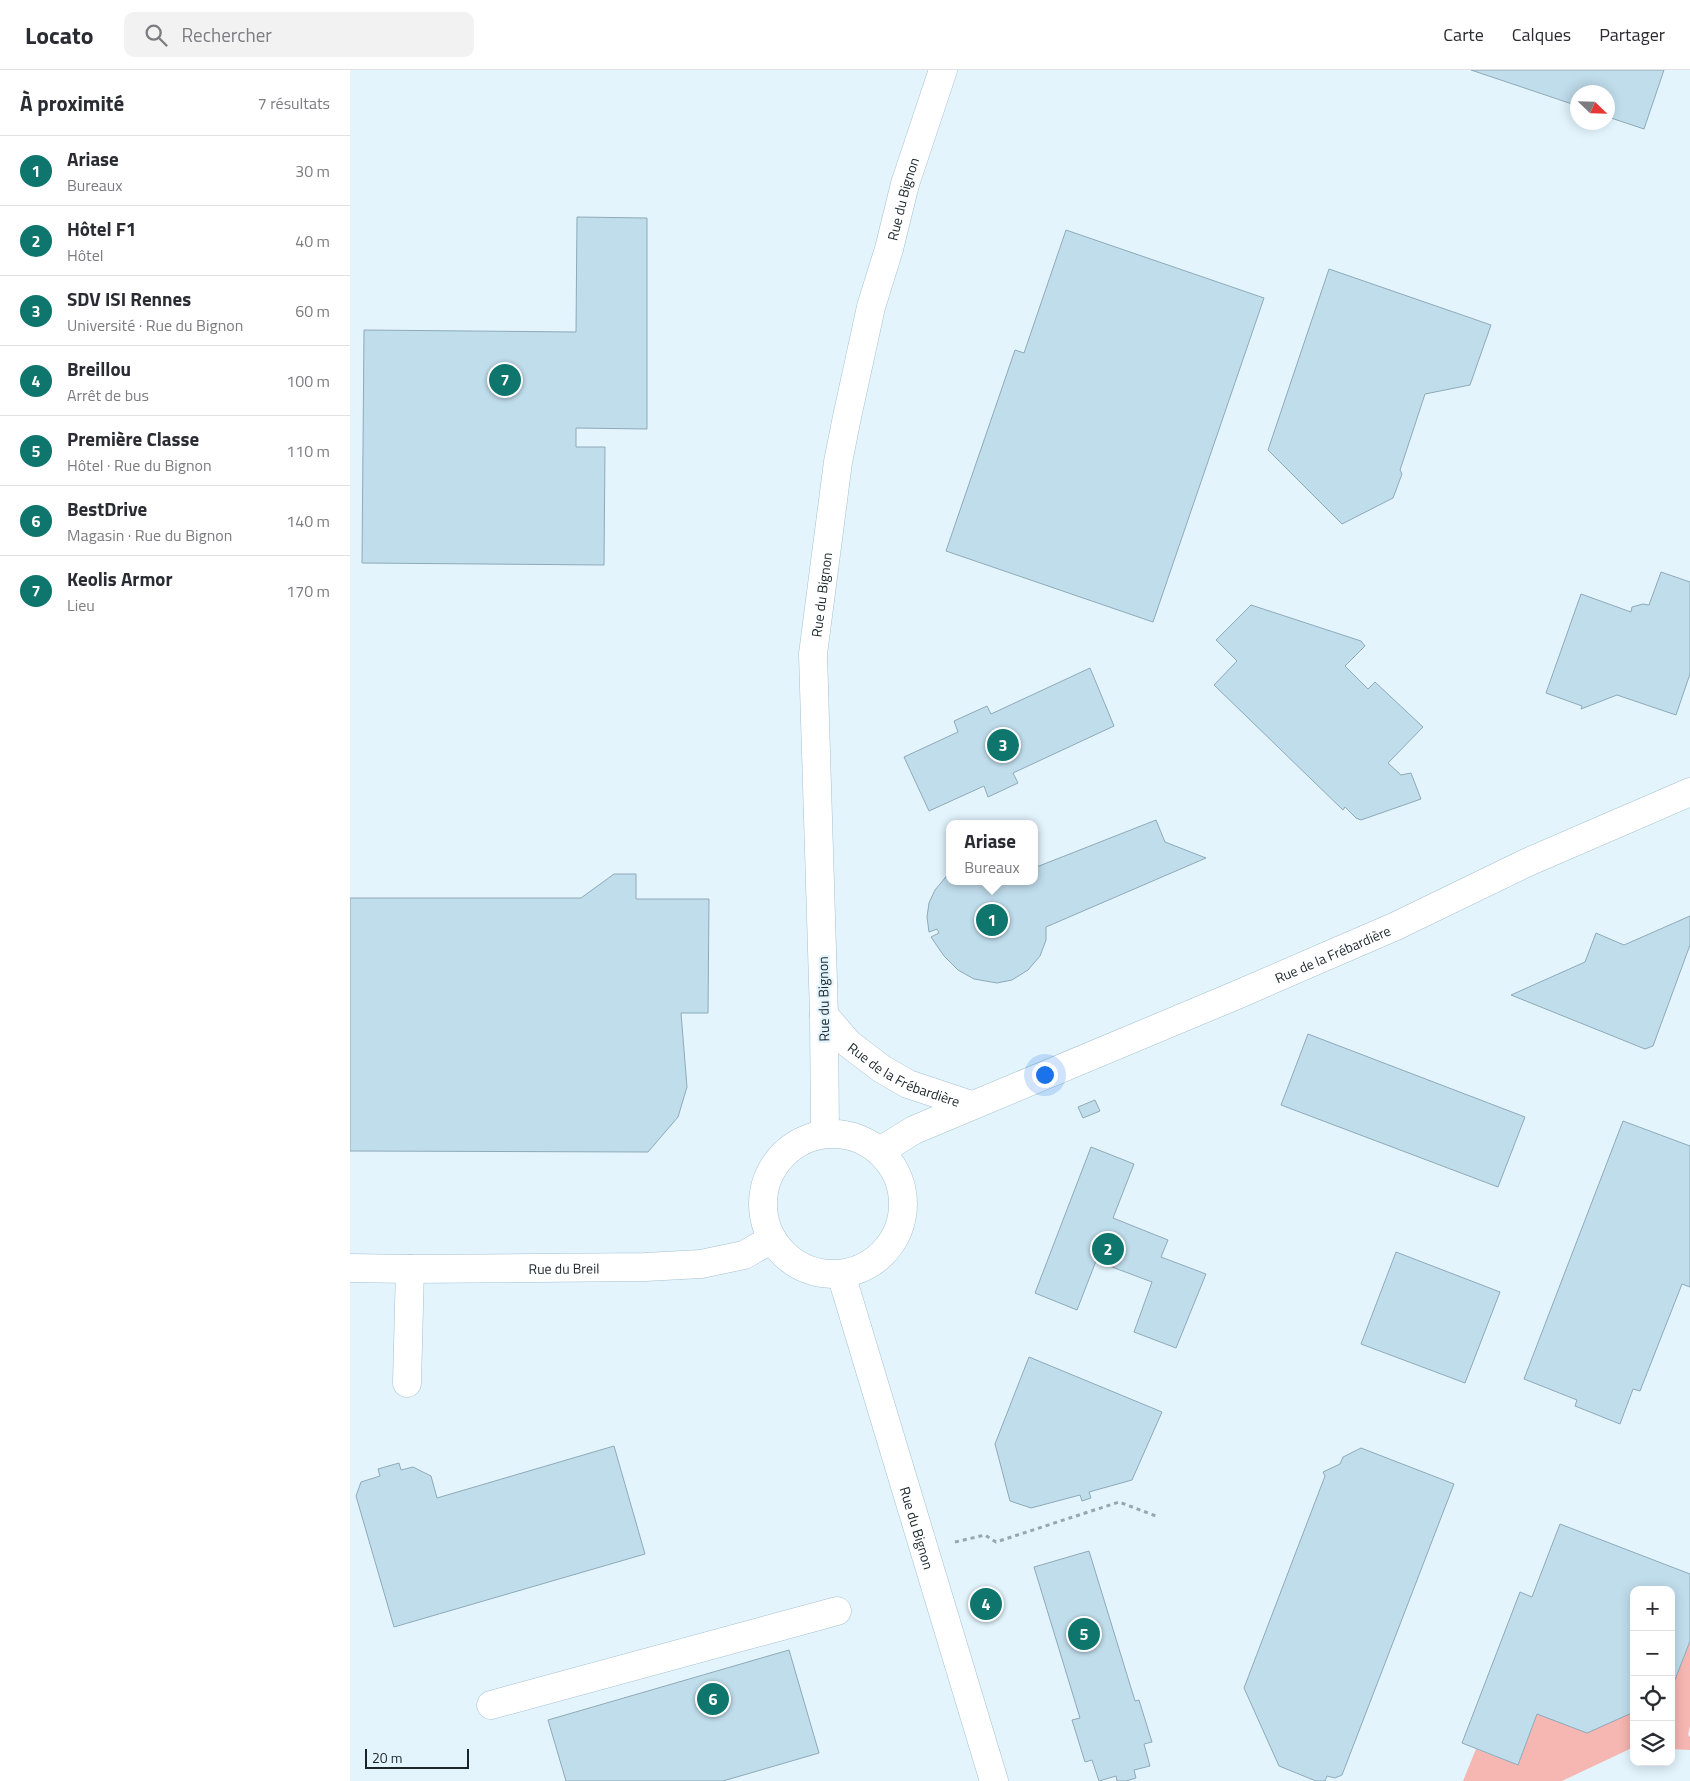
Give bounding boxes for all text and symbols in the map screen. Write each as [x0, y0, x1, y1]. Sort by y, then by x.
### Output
search box [124, 12, 474, 57]
text: Locato [25, 17, 94, 53]
text: Rechercher [182, 20, 272, 49]
icon: search [142, 21, 170, 49]
text: Carte [1443, 21, 1484, 48]
text: Calques [1512, 21, 1571, 48]
text: Partager [1599, 21, 1665, 48]
north arrow [1570, 85, 1615, 130]
text: À proximité [20, 87, 124, 119]
text: 7 résultats [258, 91, 330, 115]
text: Ariase [67, 144, 119, 173]
street label: Rue du Bignon [881, 154, 924, 243]
text: 1 [32, 159, 40, 183]
text: 30 m [295, 159, 330, 183]
text: Bureaux [67, 173, 123, 197]
text: Hôtel F1 [67, 214, 137, 243]
text: 2 [32, 229, 40, 253]
text: 40 m [295, 229, 330, 253]
text: Hôtel [67, 243, 104, 267]
text: SDV ISI Rennes [67, 284, 191, 313]
text: 3 [32, 299, 40, 323]
text: 60 m [295, 299, 330, 323]
text: Université · Rue du Bignon [67, 313, 243, 337]
text: Breillou [67, 354, 131, 383]
pin: 7 [489, 361, 521, 399]
text: 4 [32, 369, 40, 393]
text: 100 m [286, 369, 330, 393]
text: Arrêt de bus [67, 383, 149, 407]
text: Première Classe [67, 424, 199, 453]
text: 5 [32, 439, 40, 463]
text: 110 m [286, 439, 330, 463]
text: Hôtel · Rue du Bignon [67, 453, 212, 477]
text: BestDrive [67, 494, 147, 523]
text: 6 [32, 509, 40, 533]
text: 140 m [286, 509, 330, 533]
text: Magasin · Rue du Bignon [67, 523, 232, 547]
street label: Rue du Bignon [805, 551, 837, 638]
text: Keolis Armor [67, 564, 173, 593]
text: 7 [32, 579, 40, 603]
text: 170 m [286, 579, 330, 603]
text: Lieu [67, 593, 95, 617]
pin: 3 [987, 726, 1019, 764]
popup [946, 820, 1038, 885]
text: Ariase [964, 826, 1016, 855]
text: Bureaux [964, 855, 1020, 879]
pin: 1 [976, 901, 1008, 939]
street label: Rue de la Frébardière [1271, 919, 1394, 988]
street label: Rue du Bignon [812, 956, 834, 1042]
street label: Rue de la Frébardière [844, 1037, 963, 1111]
your location [1032, 1062, 1058, 1088]
pin: 2 [1092, 1230, 1124, 1268]
street label: Rue du Breil [528, 1257, 600, 1278]
street label: Rue du Bignon [895, 1484, 940, 1572]
pin: 4 [970, 1585, 1002, 1623]
map controls [1630, 1586, 1675, 1766]
button: + [1630, 1586, 1675, 1631]
pin: 5 [1068, 1615, 1100, 1653]
button: − [1630, 1631, 1675, 1676]
button: locate [1630, 1676, 1675, 1721]
pin: 6 [697, 1680, 729, 1718]
button: layers [1630, 1721, 1675, 1766]
scale bar [365, 1746, 469, 1769]
text: 20 m [372, 1747, 402, 1768]

